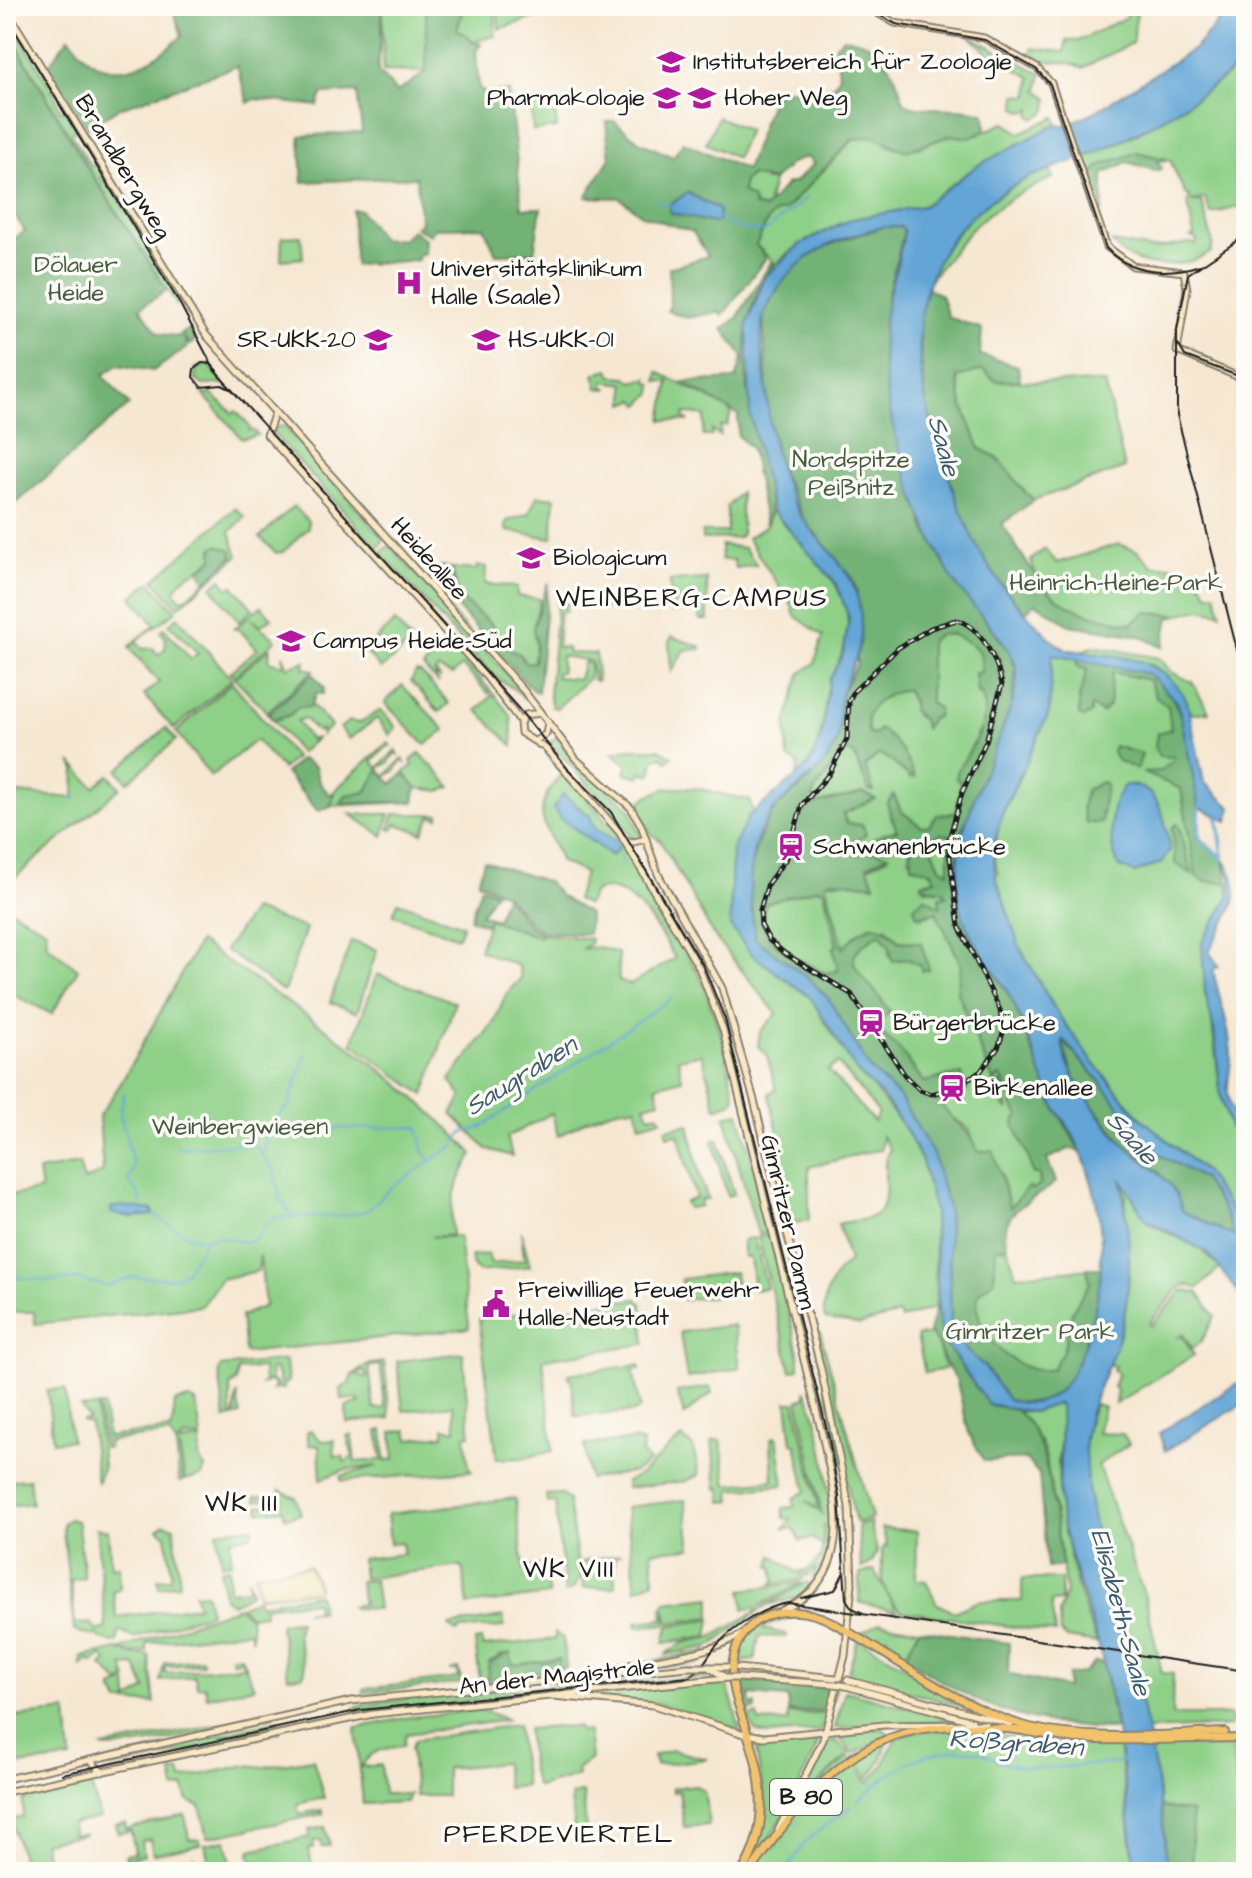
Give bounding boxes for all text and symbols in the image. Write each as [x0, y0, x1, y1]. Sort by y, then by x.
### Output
place label: Institutsbereich für Zoologie [693, 45, 1012, 80]
school or university icon: Institutsbereich für Zoologie [656, 47, 686, 77]
place label: Pharmakologie [487, 81, 645, 116]
place label: Hoher Weg [724, 81, 848, 116]
school or university icon: Pharmakologie [652, 83, 682, 113]
school or university icon: Hoher Weg [687, 83, 717, 113]
street label: Brandbergweg [65, 88, 180, 246]
park label: Dölauer Heide [34, 248, 118, 310]
place label: Universitätsklinikum Halle (Saale) [431, 252, 642, 314]
hospital icon: Universitätsklinikum Halle (Saale) [394, 268, 424, 298]
place label: SR-UKK-20 [237, 323, 356, 357]
place label: HS-UKK-01 [508, 323, 614, 357]
school or university icon: SR-UKK-20 [363, 325, 393, 355]
school or university icon: HS-UKK-01 [471, 325, 501, 355]
water label: Saale [919, 412, 970, 482]
park label: Nordspitze Peißnitz [792, 443, 910, 505]
street label: Heideallee [382, 510, 476, 608]
place label: Biologicum [553, 541, 667, 576]
school or university icon: Biologicum [516, 543, 546, 573]
park label: Heinrich-Heine-Park [1009, 566, 1223, 600]
district label: WEINBERG-CAMPUS [555, 580, 829, 616]
place label: Campus Heide-Süd [313, 624, 512, 658]
school or university icon: Campus Heide-Süd [276, 626, 306, 656]
place label: Schwanenbrücke [813, 830, 1006, 864]
station icon: Schwanenbrücke [776, 832, 806, 862]
place label: Bürgerbrücke [893, 1006, 1056, 1041]
station icon: Bürgerbrücke [856, 1008, 886, 1038]
water label: Saugraben [458, 1026, 586, 1125]
place label: Birkenallee [974, 1071, 1093, 1105]
station icon: Birkenallee [937, 1073, 967, 1103]
water label: Saale [1098, 1103, 1167, 1174]
park label: Weinbergwiesen [152, 1110, 328, 1145]
street label: Gimritzer Damm [751, 1131, 825, 1313]
place label: Freiwillige Feuerwehr Halle-Neustadt [518, 1273, 759, 1335]
public building icon: Freiwillige Feuerwehr Halle-Neustadt [481, 1289, 511, 1319]
park label: Gimritzer Park [946, 1315, 1115, 1349]
district label: WK III [205, 1485, 279, 1521]
water label: Elisabeth-Saale [1081, 1525, 1161, 1701]
district label: WK VIII [523, 1551, 615, 1587]
street label: An der Magistrale [457, 1650, 657, 1705]
water label: Roßgraben [948, 1720, 1086, 1767]
road number: B 80 [770, 1779, 842, 1815]
district label: PFERDEVIERTEL [444, 1816, 674, 1852]

